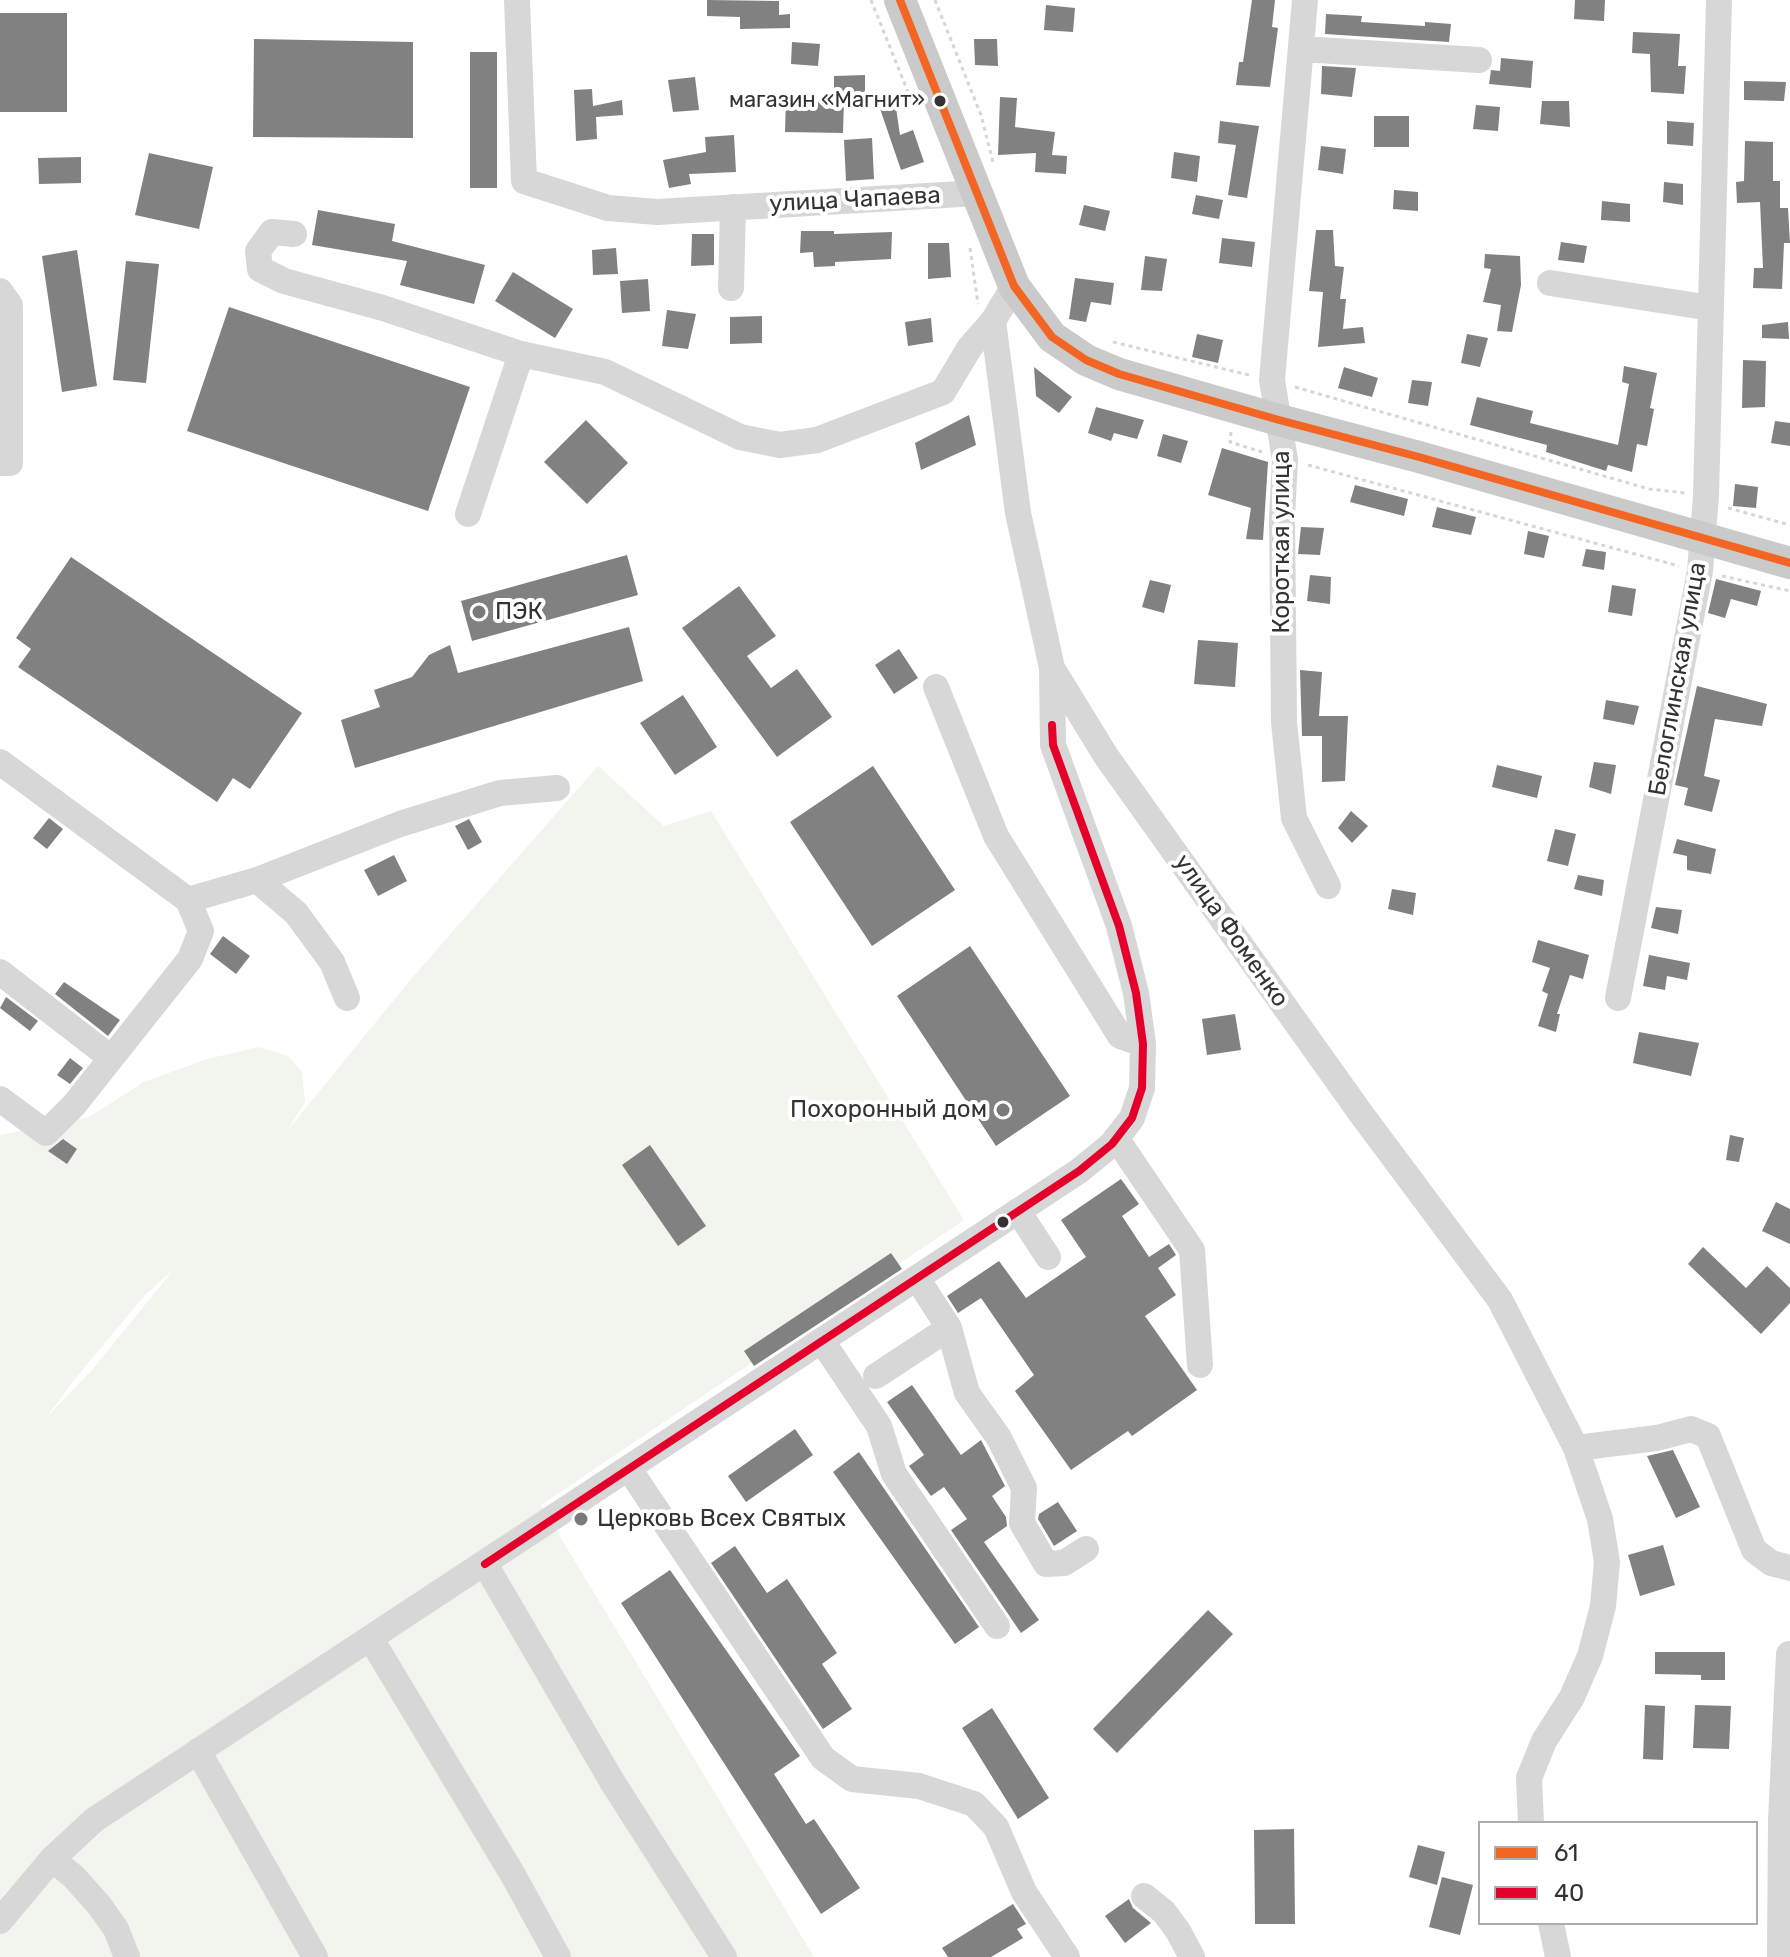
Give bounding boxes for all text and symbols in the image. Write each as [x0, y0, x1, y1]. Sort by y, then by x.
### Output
place label: магазин «Магнит» [729, 88, 925, 114]
marker: магазин «Магнит» [932, 93, 948, 109]
street label: улица Чапаева [769, 181, 941, 219]
street label: Короткая улица [1268, 451, 1296, 633]
street label: Белоглинская улица [1643, 560, 1713, 798]
place label: ПЭК [495, 598, 543, 626]
marker: ПЭК [470, 603, 488, 621]
street label: улица Фоменко [1168, 849, 1294, 1013]
place label: Похоронный дом [790, 1096, 987, 1124]
marker: Похоронный дом [994, 1101, 1012, 1119]
unlabelled marker [995, 1214, 1011, 1230]
place label: Церковь Всех Святых [597, 1505, 846, 1533]
marker: Церковь Всех Святых [572, 1510, 590, 1528]
legend [1478, 1821, 1758, 1925]
text: 61 [1554, 1839, 1578, 1867]
text: 40 [1554, 1879, 1584, 1907]

